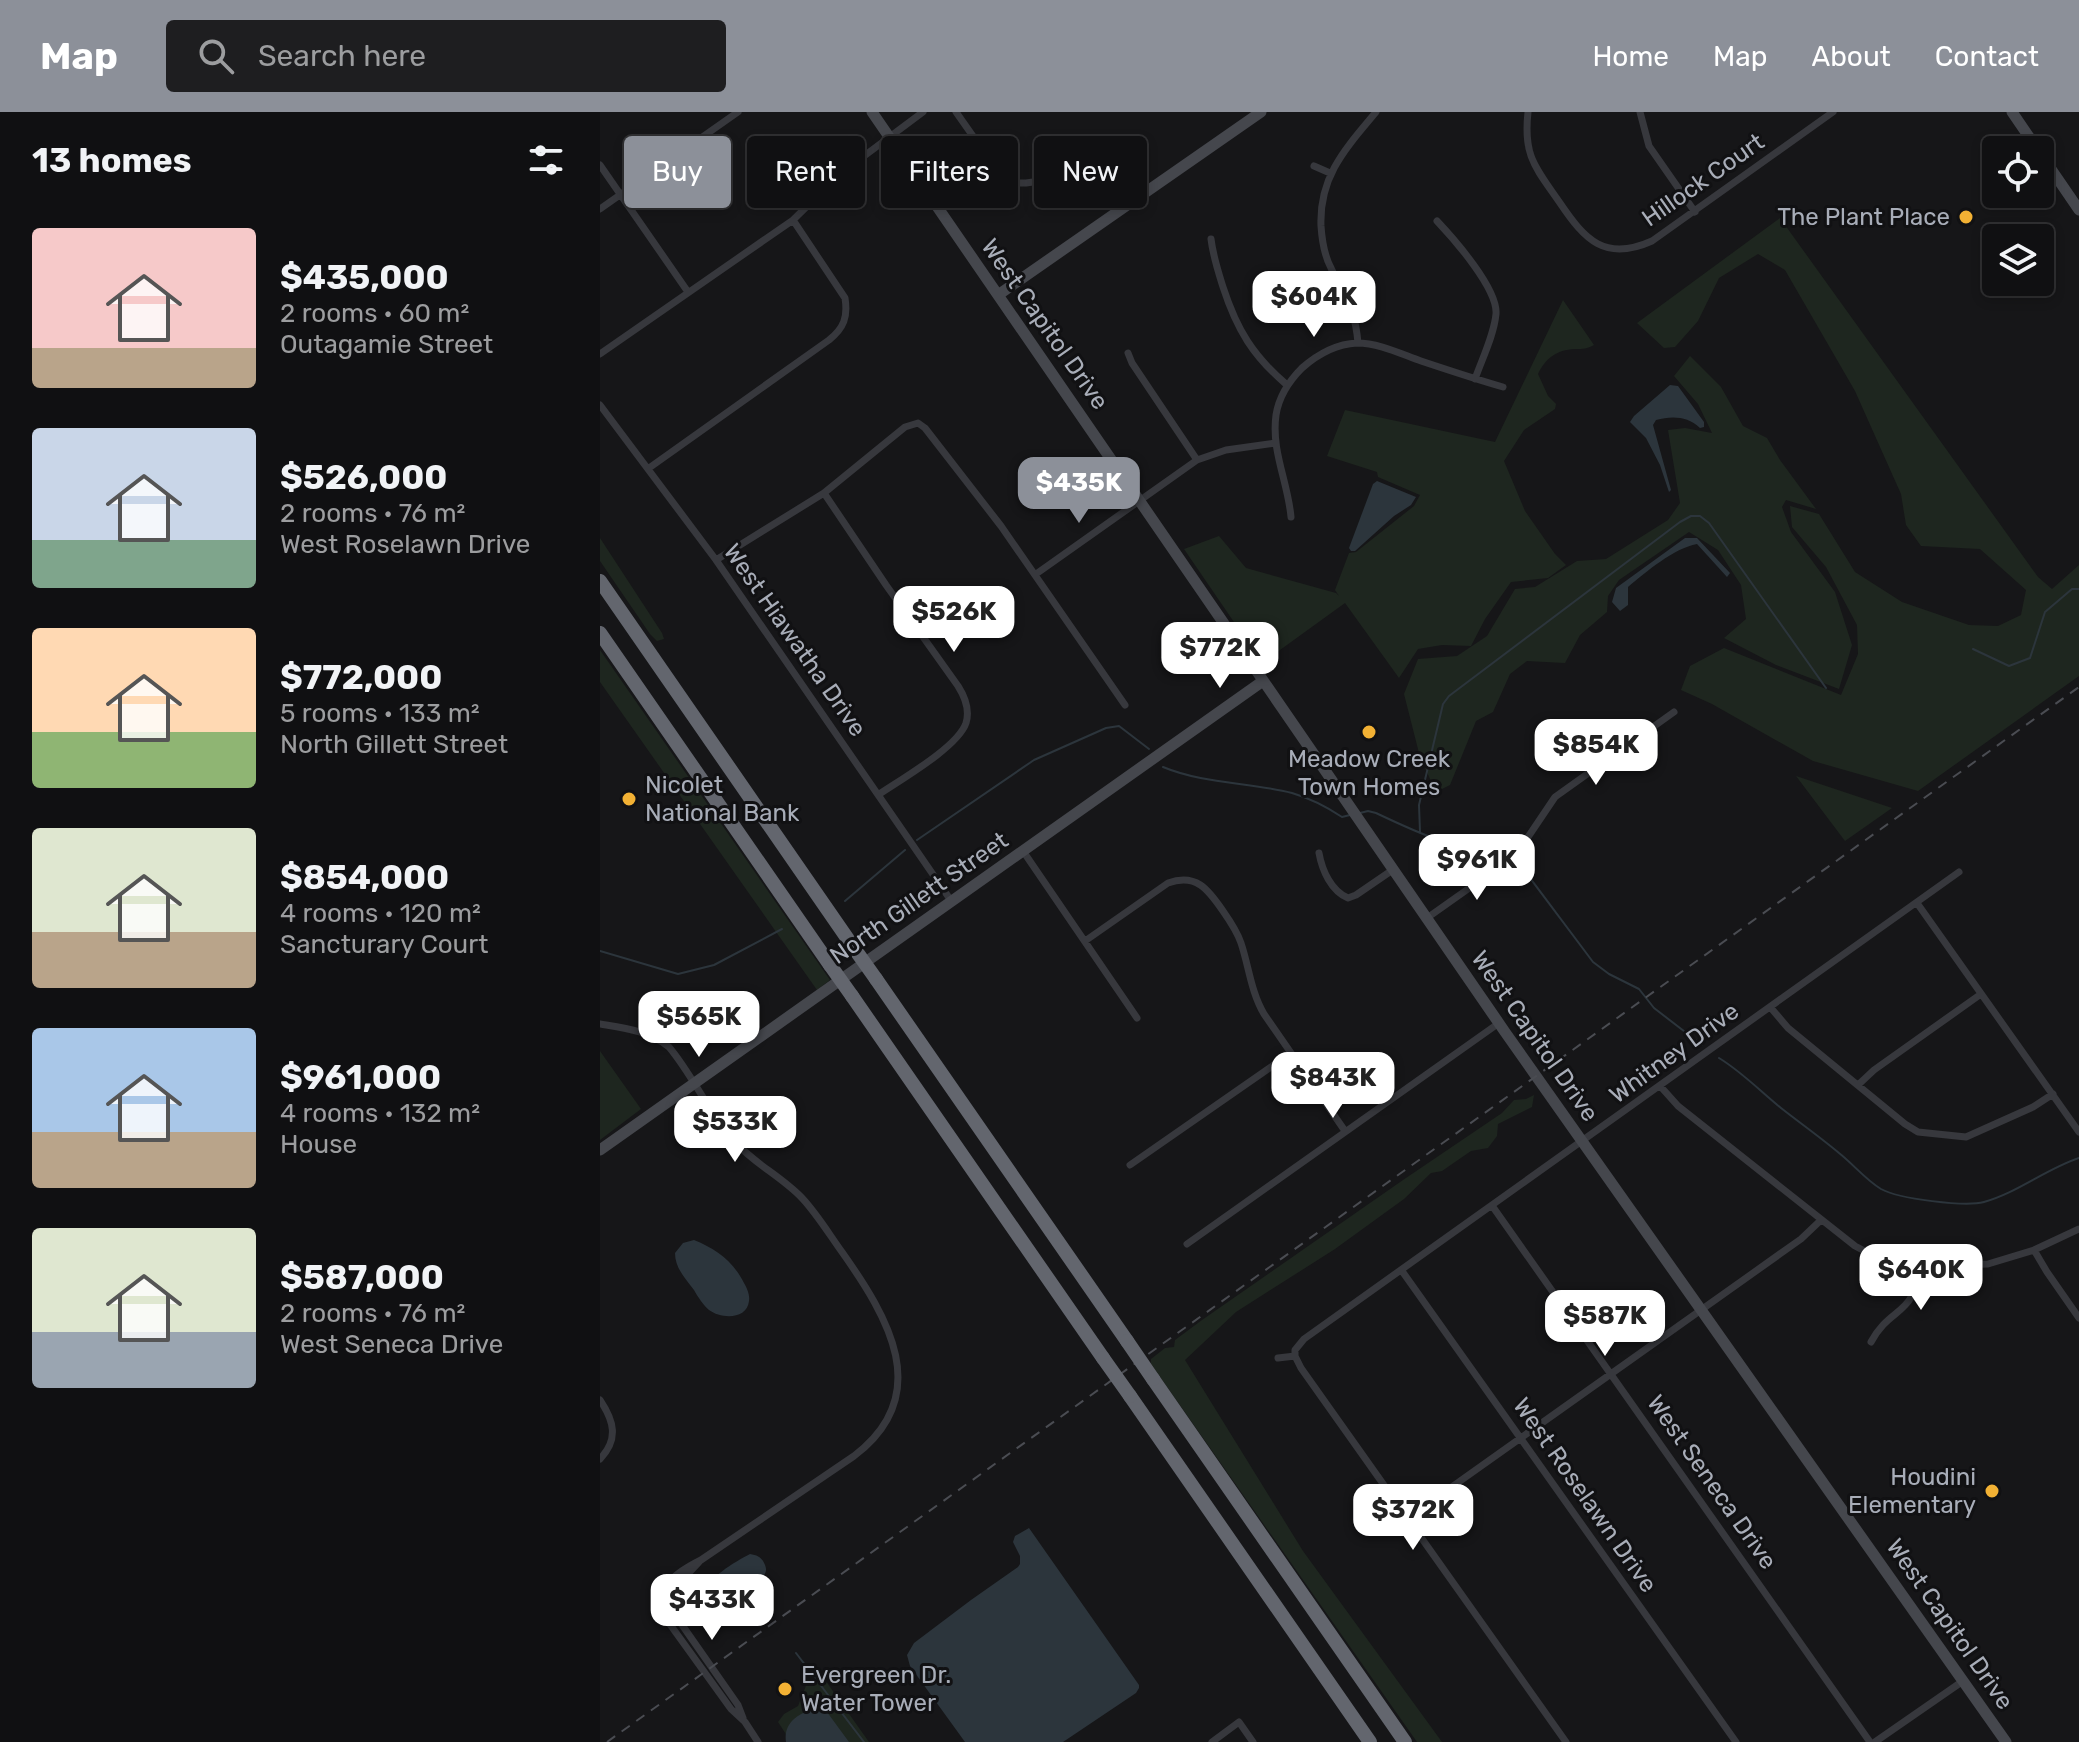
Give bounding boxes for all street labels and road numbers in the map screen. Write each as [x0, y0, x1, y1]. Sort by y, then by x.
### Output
street label: Hillock Court [1637, 128, 1769, 232]
street label: West Capitol Drive [976, 233, 1114, 415]
street label: West Hiawatha Drive [718, 538, 872, 742]
street label: North Gillett Street [825, 826, 1013, 970]
street label: West Capitol Drive [1466, 945, 1604, 1127]
street label: Whitney Drive [1604, 997, 1744, 1109]
street label: West Seneca Drive [1641, 1390, 1783, 1574]
street label: West Roselawn Drive [1507, 1392, 1663, 1598]
street label: West Capitol Drive [1881, 1533, 2019, 1715]

